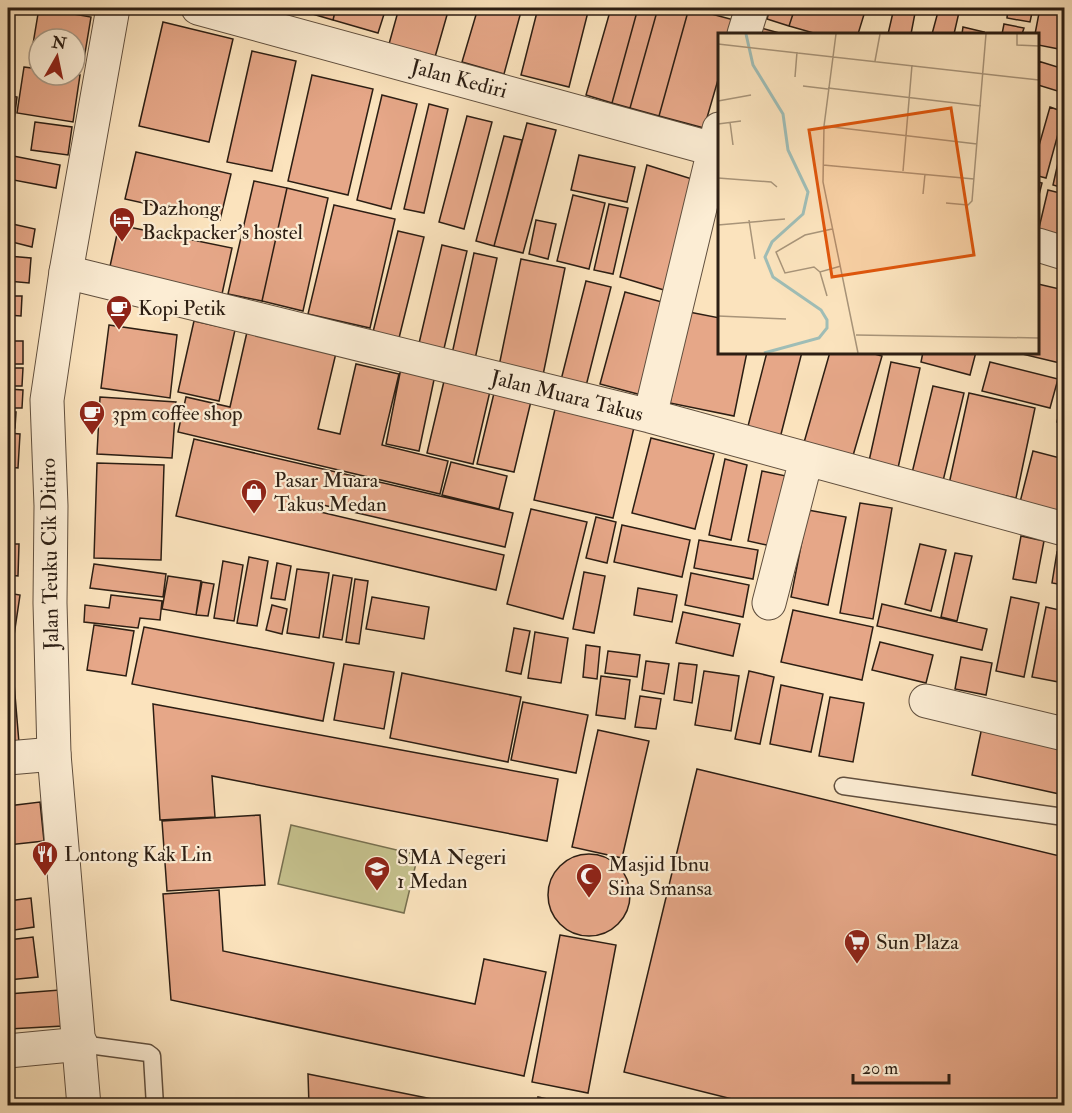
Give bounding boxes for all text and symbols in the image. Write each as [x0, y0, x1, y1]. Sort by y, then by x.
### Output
north arrow [27, 27, 87, 87]
text: N [50, 32, 68, 54]
inset map [718, 33, 1039, 354]
street label: Jalan Kediri [407, 53, 510, 105]
place label: Dazhong Backpacker's hostel [142, 195, 303, 246]
hotel icon: Dazhong Backpacker's hostel [107, 205, 137, 243]
cafe icon: Kopi Petik [104, 293, 134, 331]
place label: Kopi Petik [138, 295, 226, 322]
street label: Jalan Muara Takus [487, 364, 646, 428]
cafe icon: 3pm coffee shop [77, 398, 107, 436]
place label: 3pm coffee shop [112, 400, 243, 427]
street label: Jalan Teuku Cik Ditiro [35, 458, 65, 651]
place label: Pasar Muara Takus Medan [274, 467, 387, 518]
shop icon: Pasar Muara Takus Medan [239, 477, 269, 515]
restaurant icon: Lontong Kak Lin [30, 839, 60, 877]
place label: Lontong Kak Lin [64, 841, 212, 868]
place label: SMA Negeri 1 Medan [397, 844, 507, 895]
place label: Masjid Ibnu Sina Smansa [608, 851, 713, 902]
school or university icon: SMA Negeri 1 Medan [362, 854, 392, 892]
mosque icon: Masjid Ibnu Sina Smansa [574, 861, 604, 899]
supermarket icon: Sun Plaza [842, 927, 872, 965]
place label: Sun Plaza [876, 929, 959, 956]
scale bar [853, 1047, 949, 1085]
text: 20 m [862, 1057, 898, 1080]

